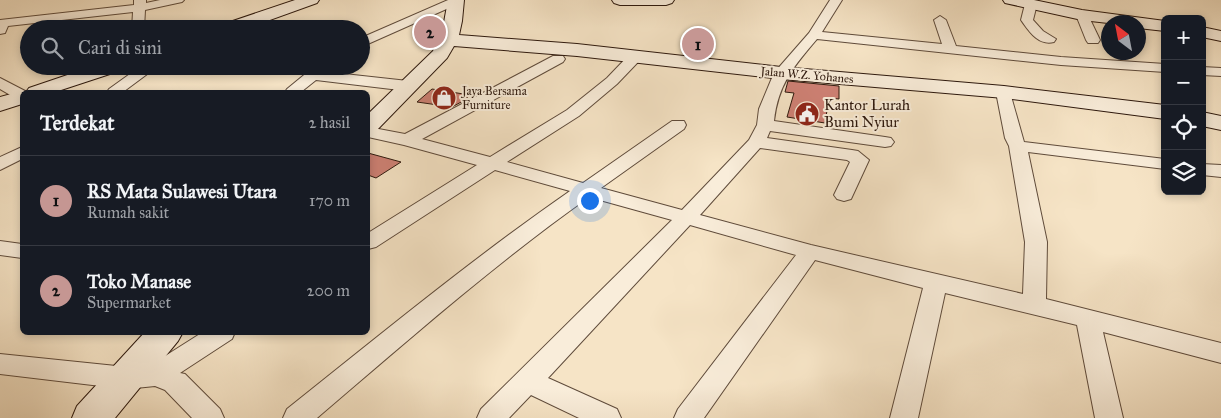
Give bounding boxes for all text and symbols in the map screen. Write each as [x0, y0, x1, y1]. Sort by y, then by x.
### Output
pin: 2 [414, 13, 446, 51]
north arrow [1101, 15, 1146, 60]
map controls [1161, 15, 1206, 195]
button: + [1161, 15, 1206, 60]
search box [20, 20, 370, 75]
pin: 1 [682, 25, 714, 63]
icon: search [38, 34, 66, 62]
text: Cari di sini [78, 36, 162, 59]
button: − [1161, 60, 1206, 105]
street label: Jalan W.Z. Yohanes [758, 64, 854, 87]
place label: Jaya Bersama Furniture [460, 84, 528, 112]
shop icon: Jaya Bersama Furniture [431, 85, 457, 111]
place label: Kantor Lurah Bumi Nyiur [824, 96, 911, 131]
public building icon: Kantor Lurah Bumi Nyiur [794, 101, 820, 127]
button: locate [1161, 105, 1206, 150]
text: Terdekat [40, 110, 114, 136]
text: 2 hasil [308, 113, 350, 132]
button: layers [1161, 150, 1206, 195]
text: RS Mata Sulawesi Utara [87, 180, 277, 203]
your location [577, 188, 603, 214]
text: 1 [53, 191, 59, 210]
text: 170 m [309, 191, 350, 210]
text: Rumah sakit [87, 203, 169, 222]
text: Toko Manase [87, 270, 191, 293]
text: 2 [52, 281, 60, 300]
text: 200 m [307, 281, 350, 300]
text: Supermarket [87, 293, 171, 312]

